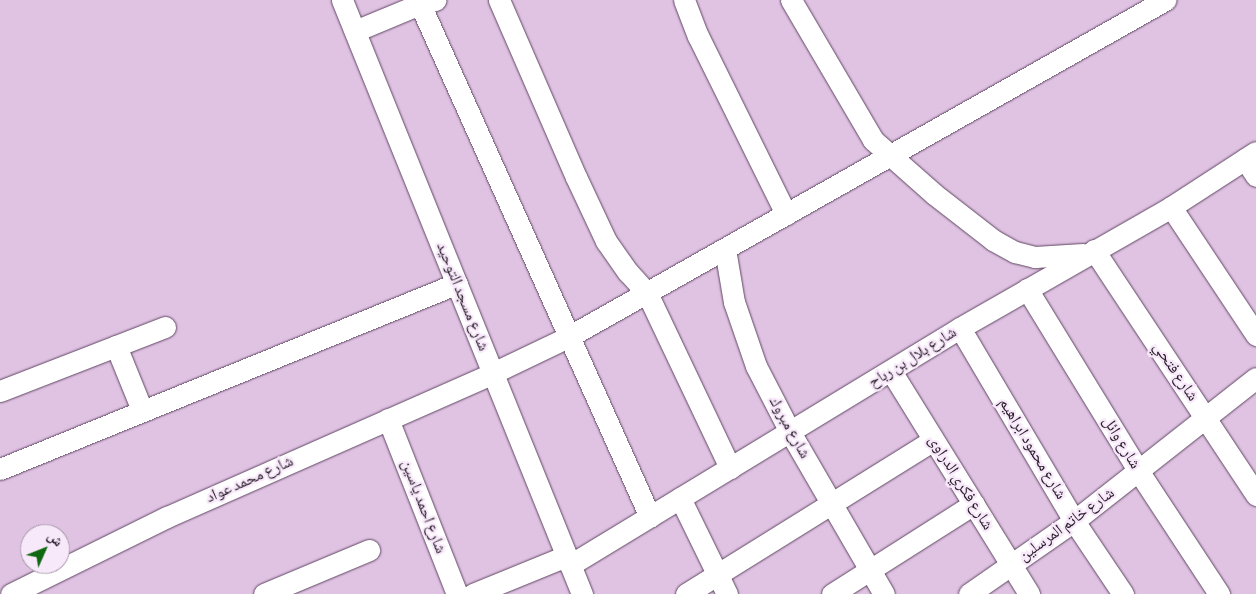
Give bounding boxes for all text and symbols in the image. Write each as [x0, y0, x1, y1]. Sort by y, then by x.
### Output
street label: شارع مسجد التوحيد [431, 240, 493, 354]
street label: شارع بلال بن رباح [865, 323, 961, 393]
street label: شارع فتحي [1148, 339, 1202, 405]
street label: شارع مبروك [764, 394, 814, 462]
street label: شارع محمود ابراهيم [994, 395, 1070, 503]
street label: شارع وائل [1098, 413, 1144, 473]
street label: شارع فكري الدراوى [923, 432, 997, 534]
street label: شارع محمد عواد [203, 452, 297, 508]
street label: شارع احمد ياسين [396, 457, 450, 557]
street label: شارع خاتم المرسلين [1015, 484, 1119, 566]
north arrow [20, 524, 70, 574]
text: ش [44, 528, 67, 550]

